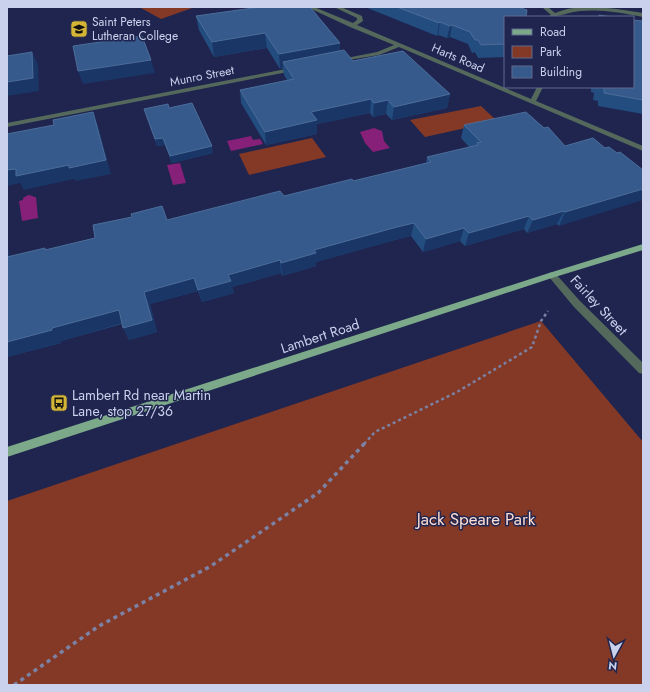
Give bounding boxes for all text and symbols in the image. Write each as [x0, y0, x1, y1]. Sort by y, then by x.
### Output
place label: Saint Peters Lutheran College [92, 13, 178, 45]
legend [504, 16, 634, 88]
school or university icon: Saint Peters Lutheran College [69, 19, 89, 39]
text: Road [540, 23, 566, 41]
street label: Harts Road [429, 39, 487, 77]
text: Park [540, 43, 562, 61]
street label: Munro Street [168, 61, 236, 91]
text: Building [540, 63, 582, 81]
street label: Fairley Street [566, 270, 633, 340]
street label: Lambert Road [278, 314, 362, 358]
place label: Lambert Rd near Martin Lane, stop 27/36 [72, 385, 211, 421]
bus stop icon: Lambert Rd near Martin Lane, stop 27/36 [49, 393, 69, 413]
park label: Jack Speare Park [415, 507, 536, 531]
north arrow [594, 636, 634, 676]
text: N [607, 657, 618, 674]

